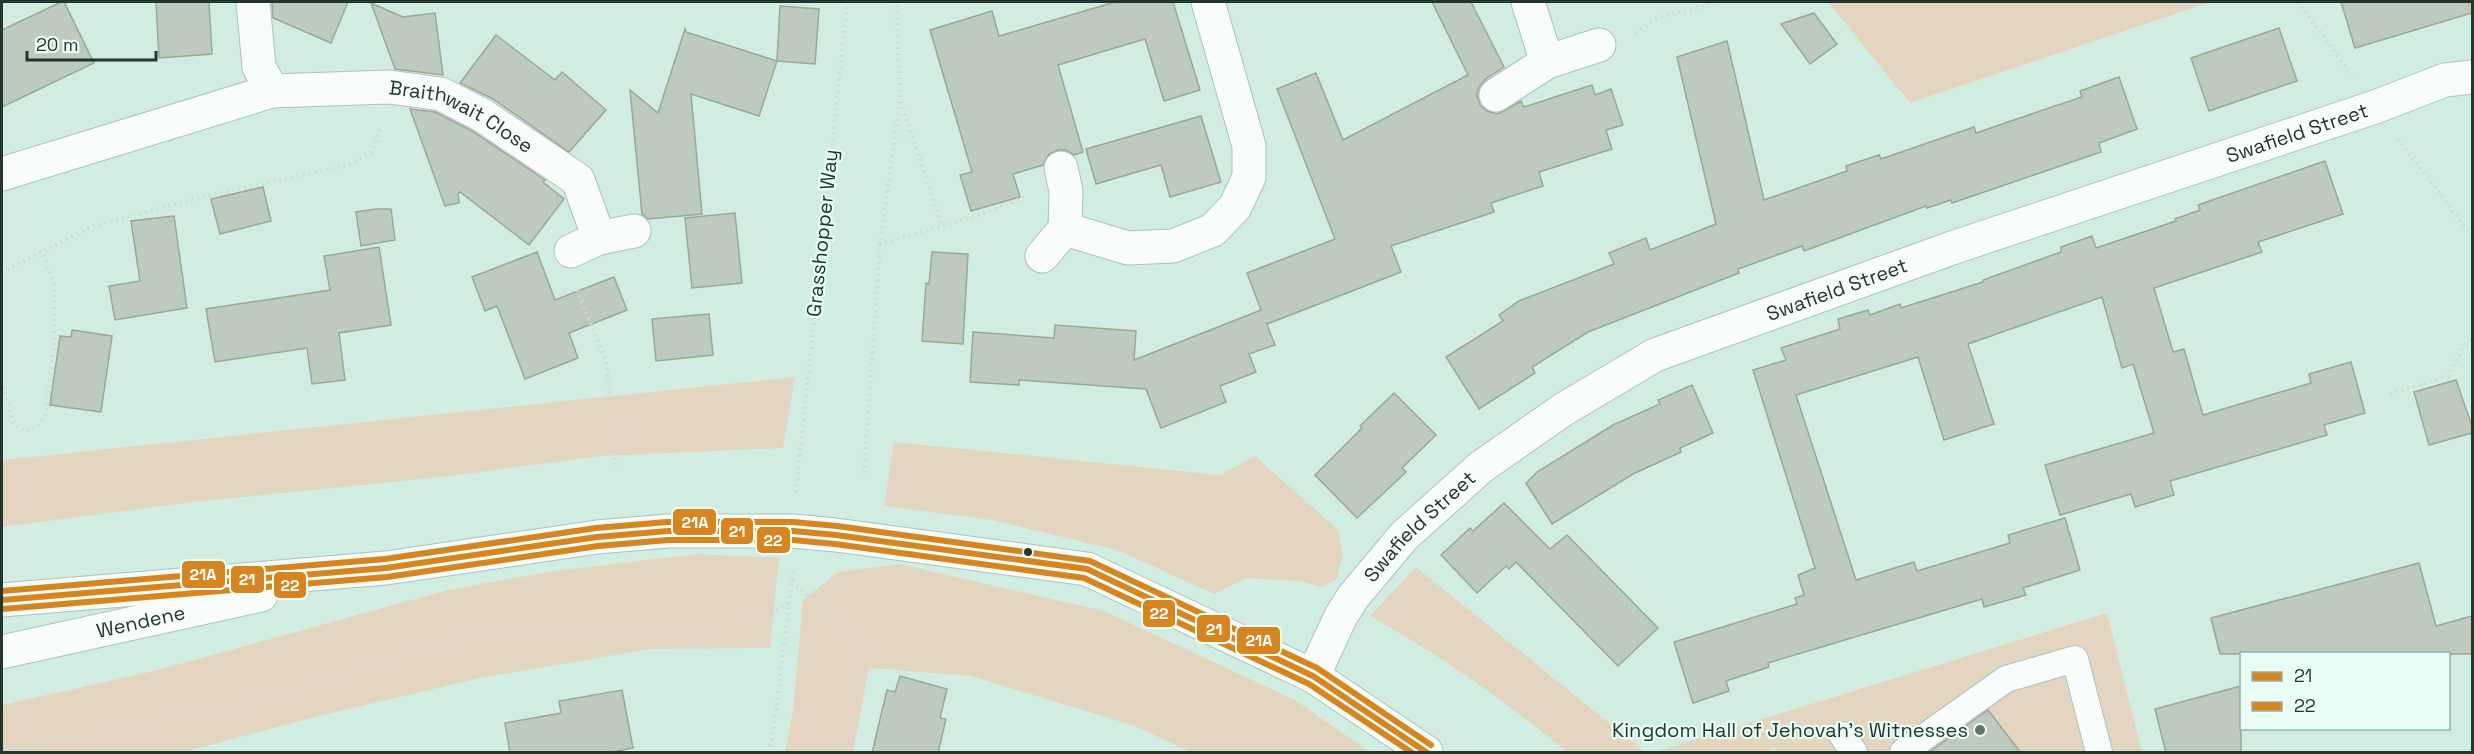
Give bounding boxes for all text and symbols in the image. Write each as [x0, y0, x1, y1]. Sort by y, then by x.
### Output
scale bar [27, 24, 156, 62]
text: 20 m [36, 33, 79, 56]
street label: Braithwait Close [388, 74, 538, 159]
street label: Swafield Street [2223, 97, 2371, 169]
street label: Grasshopper Way [800, 148, 844, 318]
street label: Swafield Street [1763, 252, 1911, 327]
street label: Swafield Street [1358, 465, 1481, 588]
line badge: 21A [672, 508, 717, 536]
text: 21A [682, 512, 708, 533]
line badge: 21 [720, 517, 754, 545]
text: 21 [729, 521, 745, 542]
line badge: 22 [756, 526, 791, 554]
text: 22 [763, 530, 783, 551]
unlabelled marker [1022, 546, 1034, 558]
line badge: 21A [181, 560, 226, 589]
text: 21A [190, 564, 216, 585]
line badge: 21 [230, 565, 265, 594]
text: 21 [239, 569, 255, 590]
line badge: 22 [273, 571, 307, 599]
text: 22 [280, 575, 300, 596]
street label: Wendene [94, 599, 188, 644]
line badge: 22 [1142, 599, 1176, 628]
text: 22 [1149, 603, 1169, 624]
line badge: 21 [1196, 614, 1231, 643]
text: 21 [1206, 619, 1222, 640]
line badge: 21A [1236, 626, 1281, 655]
text: 21A [1246, 630, 1272, 651]
legend [2240, 652, 2450, 730]
text: 21 [2294, 664, 2312, 687]
text: 22 [2294, 694, 2316, 717]
place label: Kingdom Hall of Jehovah's Witnesses [1612, 717, 1968, 743]
marker: Kingdom Hall of Jehovah's Witnesses [1973, 723, 1987, 737]

